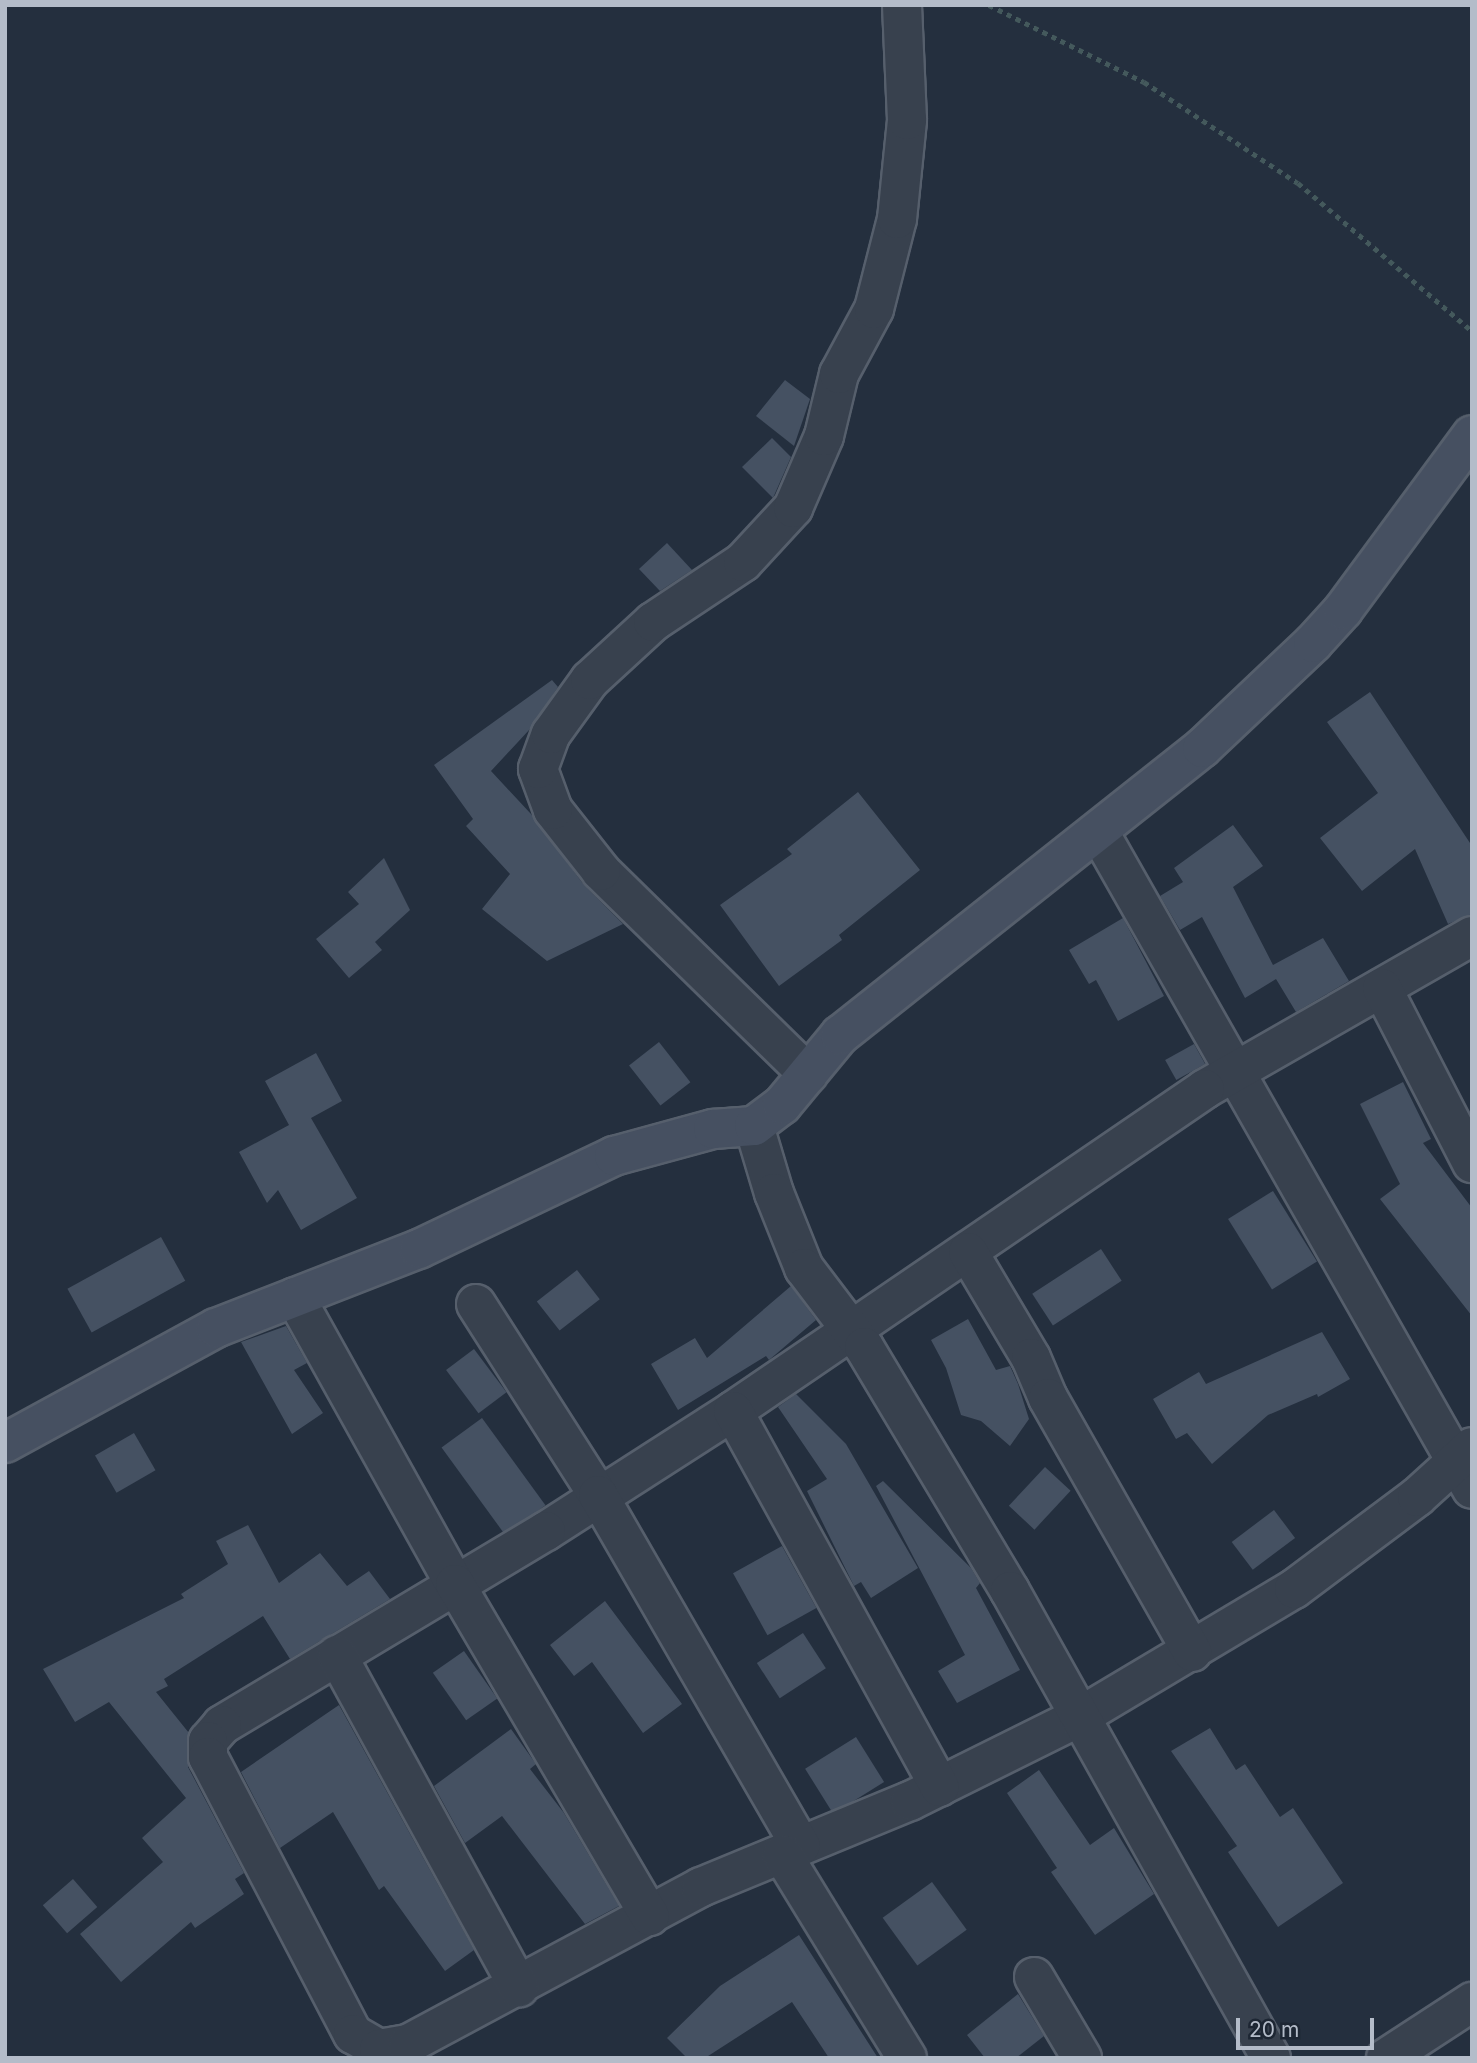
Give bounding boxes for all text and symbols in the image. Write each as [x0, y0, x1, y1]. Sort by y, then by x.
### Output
scale bar [1239, 2004, 1377, 2048]
text: 20 m [1249, 2017, 1299, 2042]

